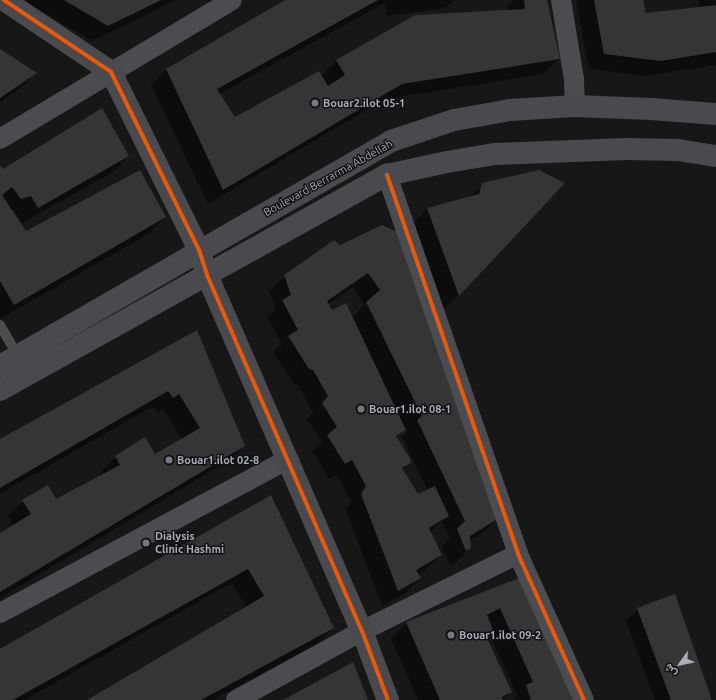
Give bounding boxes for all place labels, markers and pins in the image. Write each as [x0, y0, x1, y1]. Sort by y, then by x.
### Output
place label: Bouar2.ilot 05-1 [323, 96, 405, 110]
marker: Bouar2.ilot 05-1 [310, 98, 320, 108]
place label: Bouar1.ilot 08-1 [369, 402, 451, 416]
marker: Bouar1.ilot 08-1 [356, 404, 366, 414]
place label: Bouar1.ilot 02-8 [177, 453, 259, 467]
marker: Bouar1.ilot 02-8 [164, 455, 174, 465]
place label: Dialysis Clinic Hashmi [155, 530, 224, 556]
marker: Dialysis Clinic Hashmi [140, 537, 152, 549]
place label: Bouar1.ilot 09-2 [459, 628, 541, 642]
marker: Bouar1.ilot 09-2 [446, 630, 456, 640]

